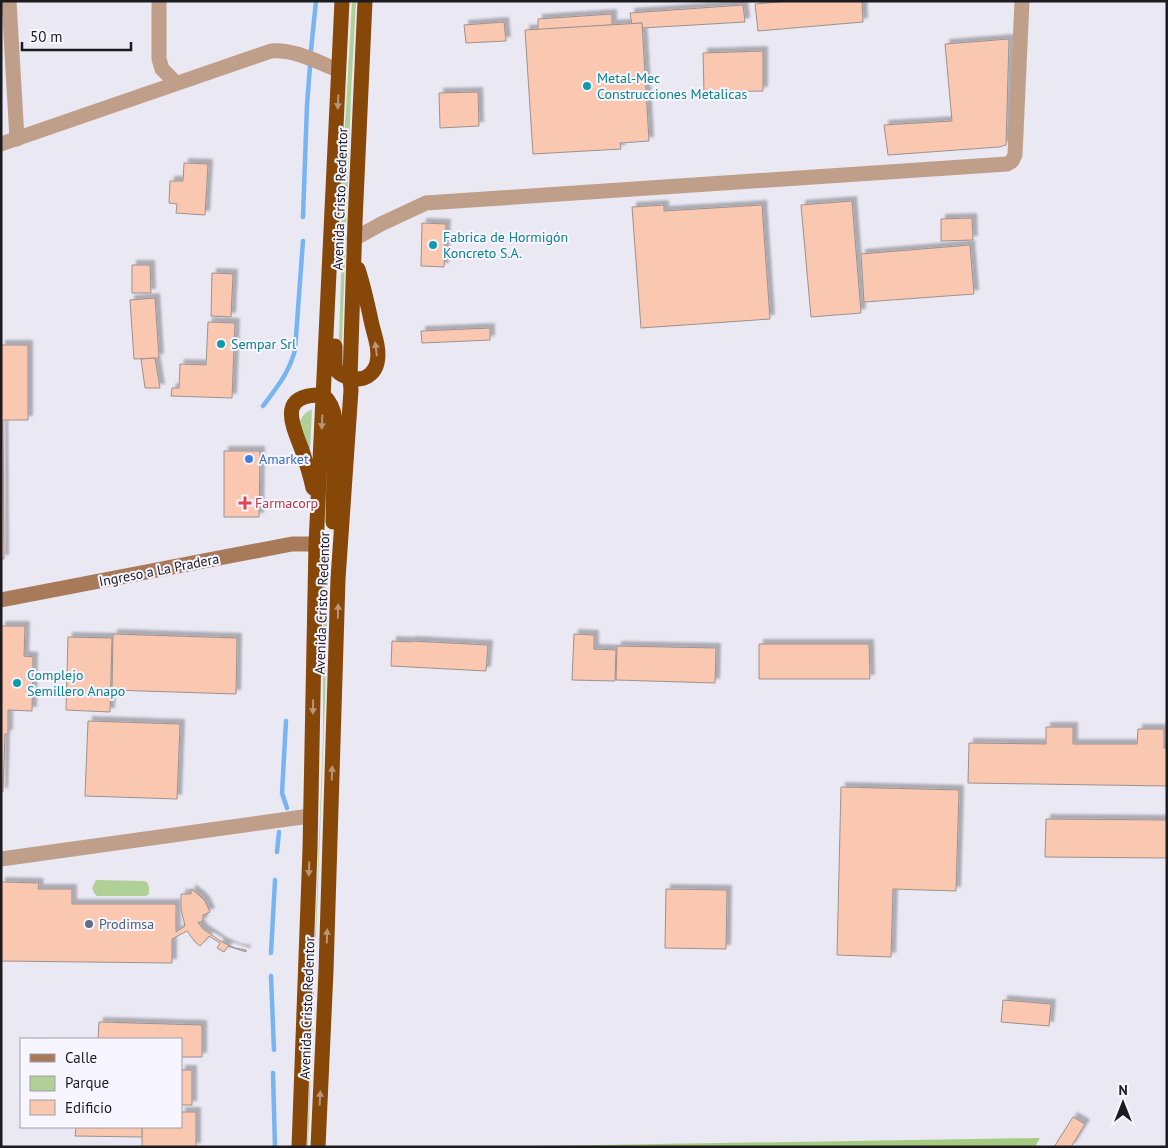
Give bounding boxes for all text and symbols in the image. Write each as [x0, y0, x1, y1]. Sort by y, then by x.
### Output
scale bar [22, 20, 131, 52]
text: 50 m [30, 27, 63, 46]
place label: Metal-Mec Construcciones Metalicas [597, 69, 748, 103]
marker: Metal-Mec Construcciones Metalicas [581, 80, 593, 92]
one-way arrow [333, 95, 341, 111]
street label: Avenida Cristo Redentor [329, 127, 351, 271]
place label: Fabrica de Hormigón Koncreto S.A. [443, 228, 568, 262]
marker: Fabrica de Hormigón Koncreto S.A. [427, 239, 439, 251]
place label: Sempar Srl [231, 335, 296, 353]
marker: Sempar Srl [215, 338, 227, 350]
one-way arrow [372, 341, 380, 357]
one-way arrow [317, 414, 325, 430]
place label: Amarket [259, 450, 309, 468]
marker: Amarket [243, 453, 255, 465]
place label: Farmacorp [255, 494, 318, 512]
marker: Farmacorp [239, 497, 251, 509]
street label: Avenida Cristo Redentor [311, 531, 333, 675]
street label: Ingreso a La Pradera [97, 550, 221, 590]
one-way arrow [334, 603, 342, 619]
place label: Complejo Semillero Anapo [27, 666, 125, 700]
marker: Complejo Semillero Anapo [11, 677, 23, 689]
one-way arrow [308, 699, 316, 715]
one-way arrow [328, 765, 336, 781]
one-way arrow [305, 862, 313, 878]
place label: Prodimsa [99, 915, 154, 933]
marker: Prodimsa [83, 918, 95, 930]
one-way arrow [323, 927, 331, 943]
street label: Avenida Cristo Redentor [296, 936, 318, 1080]
legend [20, 1038, 182, 1128]
text: Calle [65, 1048, 97, 1067]
text: Parque [65, 1073, 109, 1092]
north arrow [1098, 1078, 1148, 1128]
text: N [1118, 1081, 1128, 1099]
one-way arrow [316, 1090, 324, 1106]
text: Edificio [65, 1098, 112, 1117]

